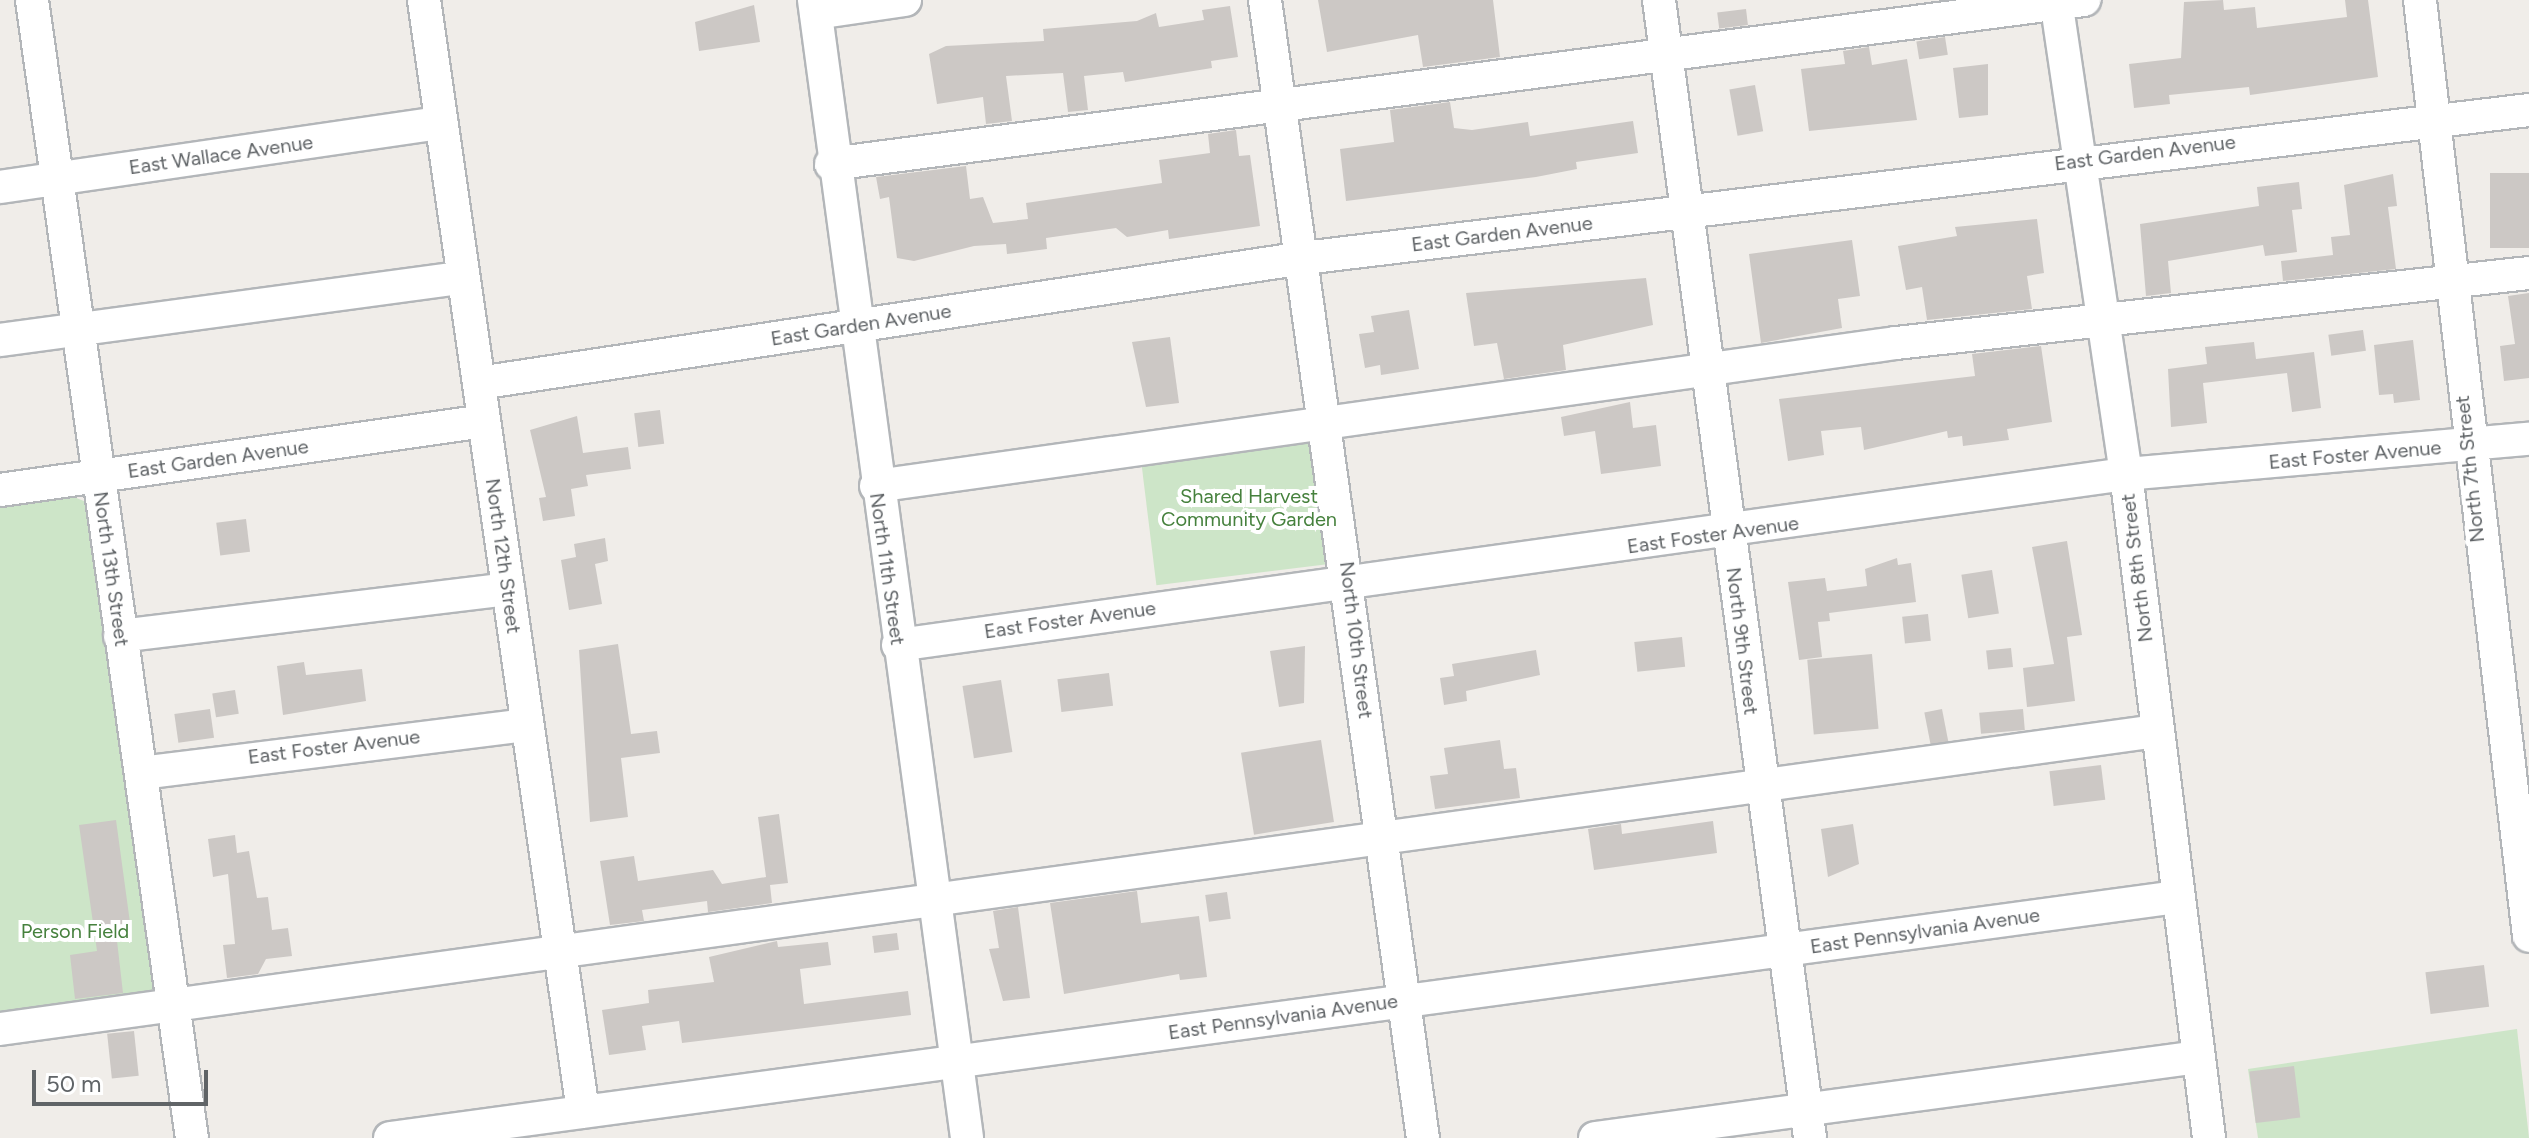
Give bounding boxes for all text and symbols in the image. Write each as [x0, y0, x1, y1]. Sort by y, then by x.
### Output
street label: East Wallace Avenue [127, 130, 315, 180]
street label: East Garden Avenue [2053, 130, 2237, 176]
street label: East Garden Avenue [1410, 211, 1594, 257]
street label: East Garden Avenue [769, 299, 953, 351]
street label: North 7th Street [2450, 394, 2490, 544]
street label: East Garden Avenue [126, 434, 310, 484]
street label: East Foster Avenue [2268, 435, 2442, 475]
street label: North 12th Street [480, 477, 526, 635]
park label: Shared Harvest Community Garden [1161, 485, 1337, 532]
street label: North 13th Street [88, 490, 134, 648]
street label: North 11th Street [864, 491, 910, 647]
street label: North 8th Street [2116, 492, 2158, 644]
street label: East Foster Avenue [1626, 511, 1800, 559]
street label: North 10th Street [1334, 560, 1378, 720]
street label: North 9th Street [1721, 566, 1763, 716]
street label: East Foster Avenue [983, 596, 1157, 644]
street label: East Foster Avenue [247, 725, 421, 769]
street label: East Pennsylvania Avenue [1809, 903, 2041, 959]
park label: Person Field [21, 919, 129, 943]
street label: East Pennsylvania Avenue [1167, 989, 1399, 1045]
scale bar [36, 1054, 212, 1104]
text: 50 m [46, 1069, 102, 1098]

